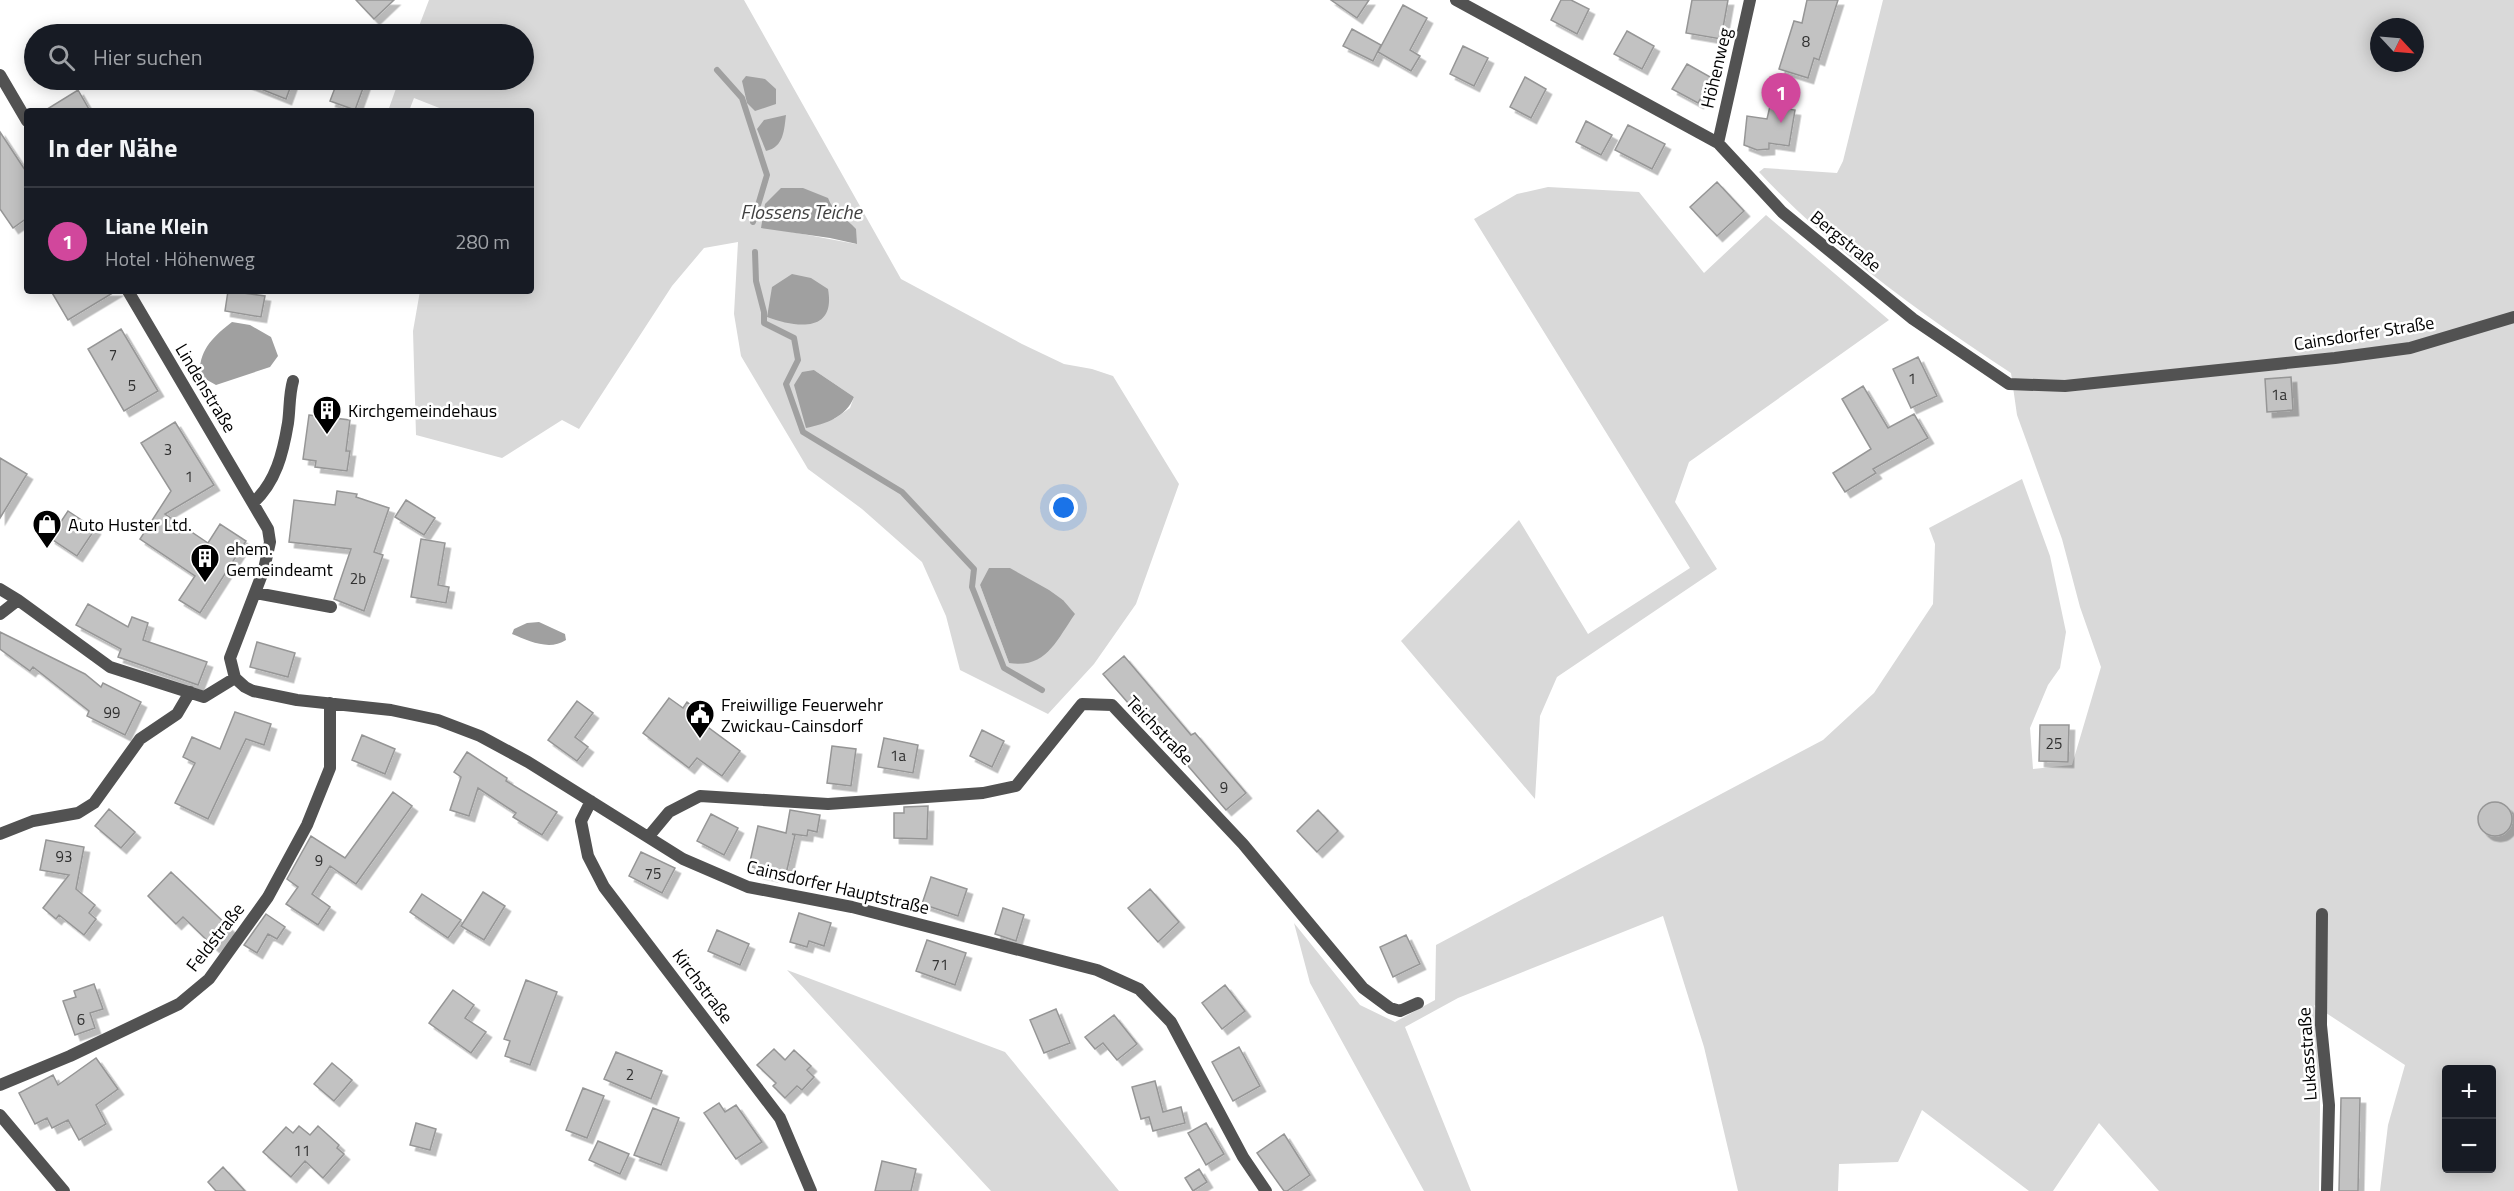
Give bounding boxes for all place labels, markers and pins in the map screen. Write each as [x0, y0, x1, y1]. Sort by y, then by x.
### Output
pin: 1 [1762, 74, 1800, 123]
building icon: Kirchgemeindehaus [311, 394, 343, 436]
place label: Kirchgemeindehaus [348, 397, 497, 424]
shop icon: Auto Huster Ltd. [31, 508, 63, 550]
place label: Auto Huster Ltd. [68, 511, 192, 538]
place label: ehem. Gemeindeamt [226, 535, 334, 583]
building icon: ehem. Gemeindeamt [189, 542, 221, 584]
place label: Freiwillige Feuerwehr Zwickau-Cainsdorf [721, 691, 883, 739]
public building icon: Freiwillige Feuerwehr Zwickau-Cainsdorf [684, 698, 716, 740]

